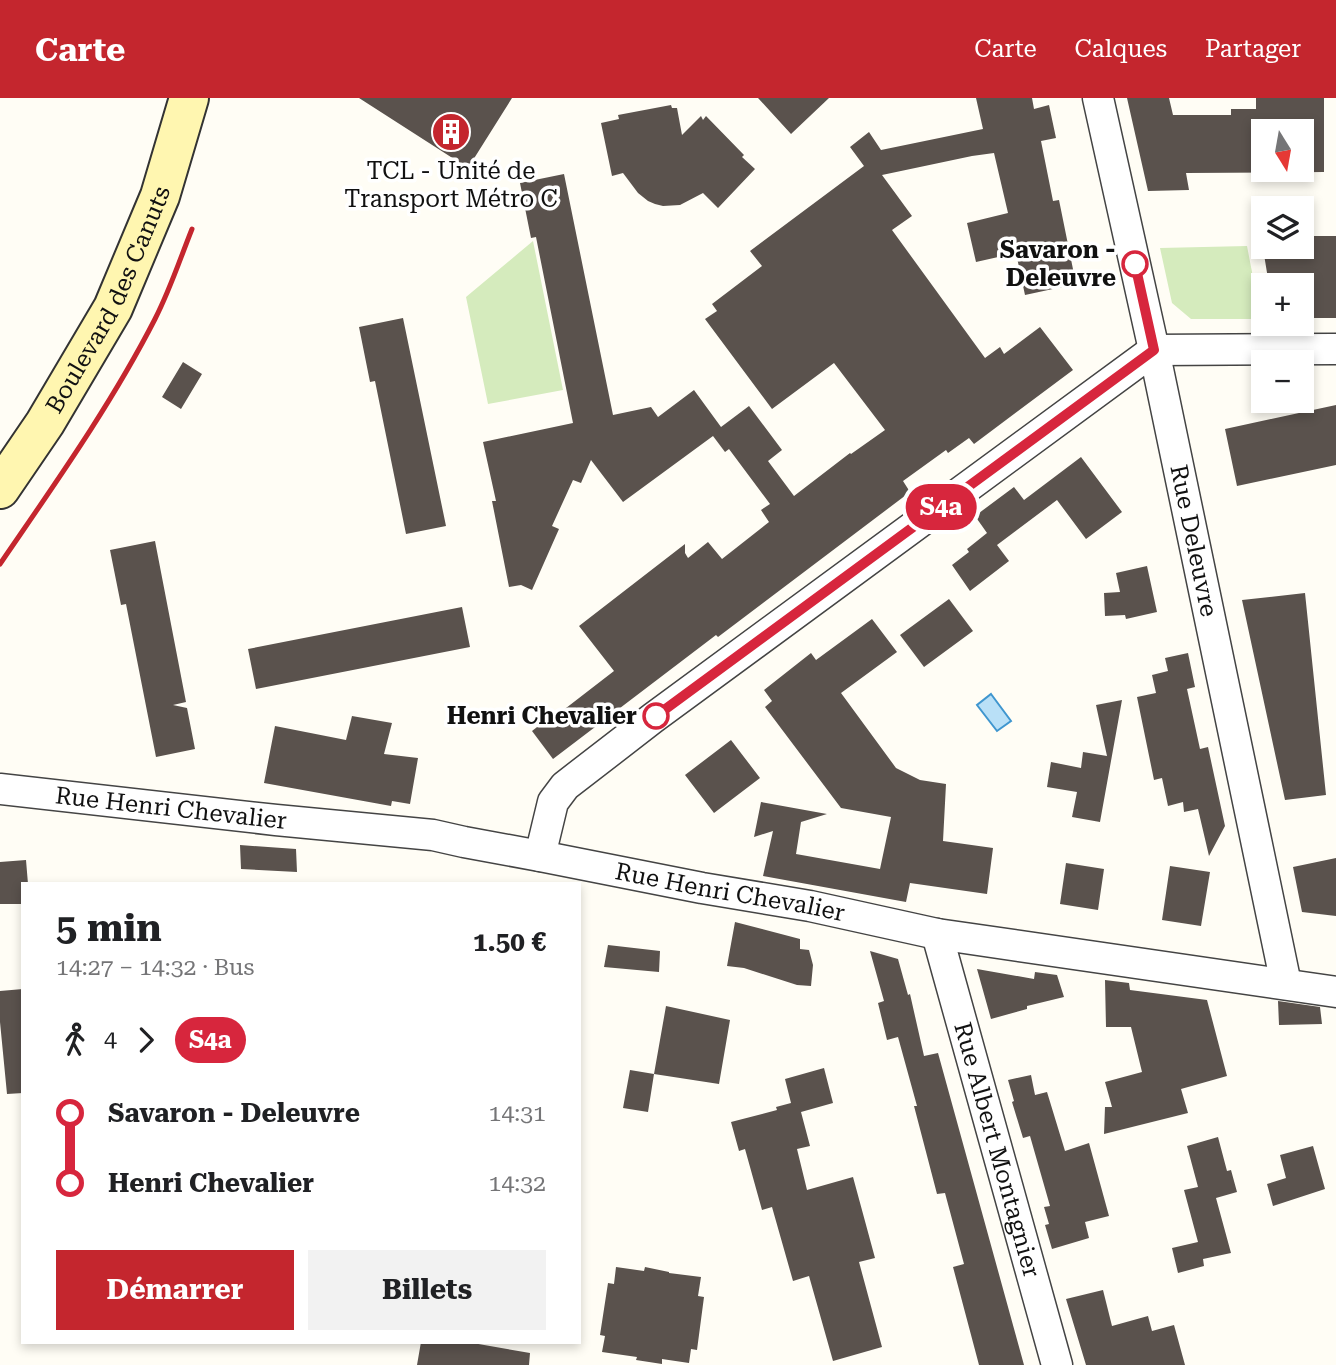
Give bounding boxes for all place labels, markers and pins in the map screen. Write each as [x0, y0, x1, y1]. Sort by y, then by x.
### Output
building icon: TCL - Unité de Transport Métro C [430, 111, 472, 153]
place label: TCL - Unité de Transport Métro C [344, 157, 558, 213]
place label: Savaron - Deleuvre [1000, 236, 1116, 292]
marker: Savaron - Deleuvre [1122, 251, 1148, 277]
place label: Henri Chevalier [447, 702, 637, 730]
marker: Henri Chevalier [643, 703, 669, 729]

